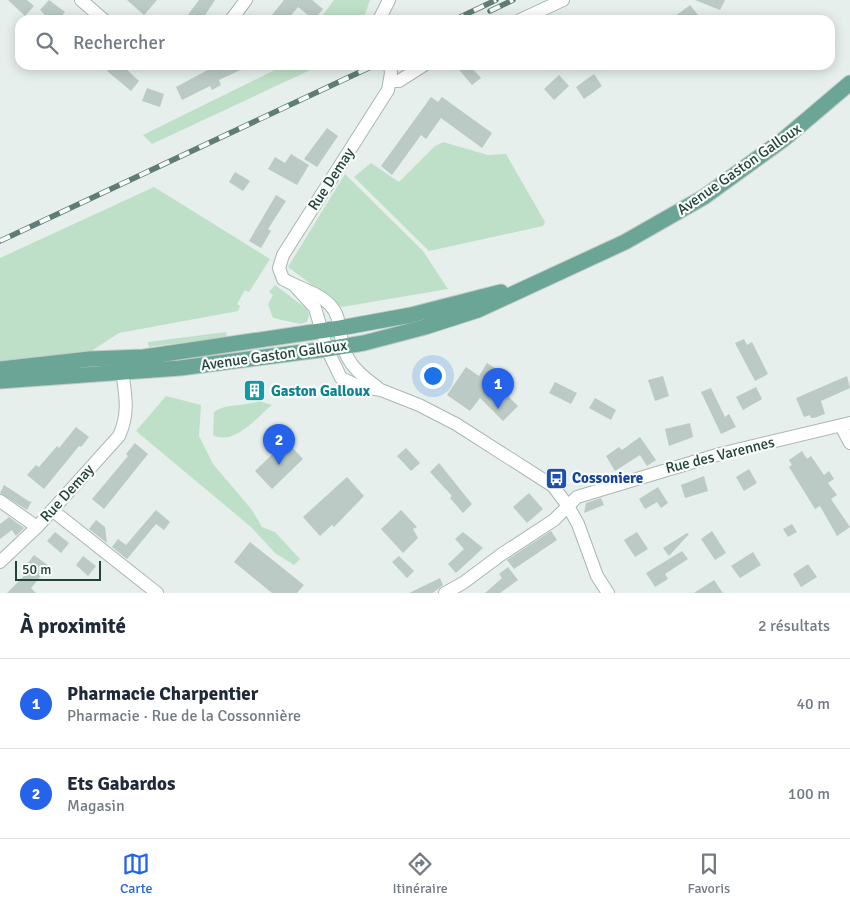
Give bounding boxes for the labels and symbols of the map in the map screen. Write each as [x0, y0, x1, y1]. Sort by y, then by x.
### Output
street label: Avenue Gaston Galloux [674, 119, 804, 219]
street label: Rue Demay [304, 144, 358, 214]
street label: Avenue Gaston Galloux [200, 336, 348, 374]
your location [420, 363, 446, 389]
pin: 1 [482, 368, 514, 409]
building icon: Gaston Galloux [243, 379, 267, 403]
place label: Gaston Galloux [271, 382, 371, 400]
pin: 2 [263, 424, 295, 465]
street label: Rue des Varennes [664, 433, 777, 477]
street label: Rue Demay [36, 460, 98, 526]
bus stop icon: Cossoniere [544, 466, 568, 490]
place label: Cossoniere [572, 469, 643, 487]
scale bar [15, 558, 101, 581]

